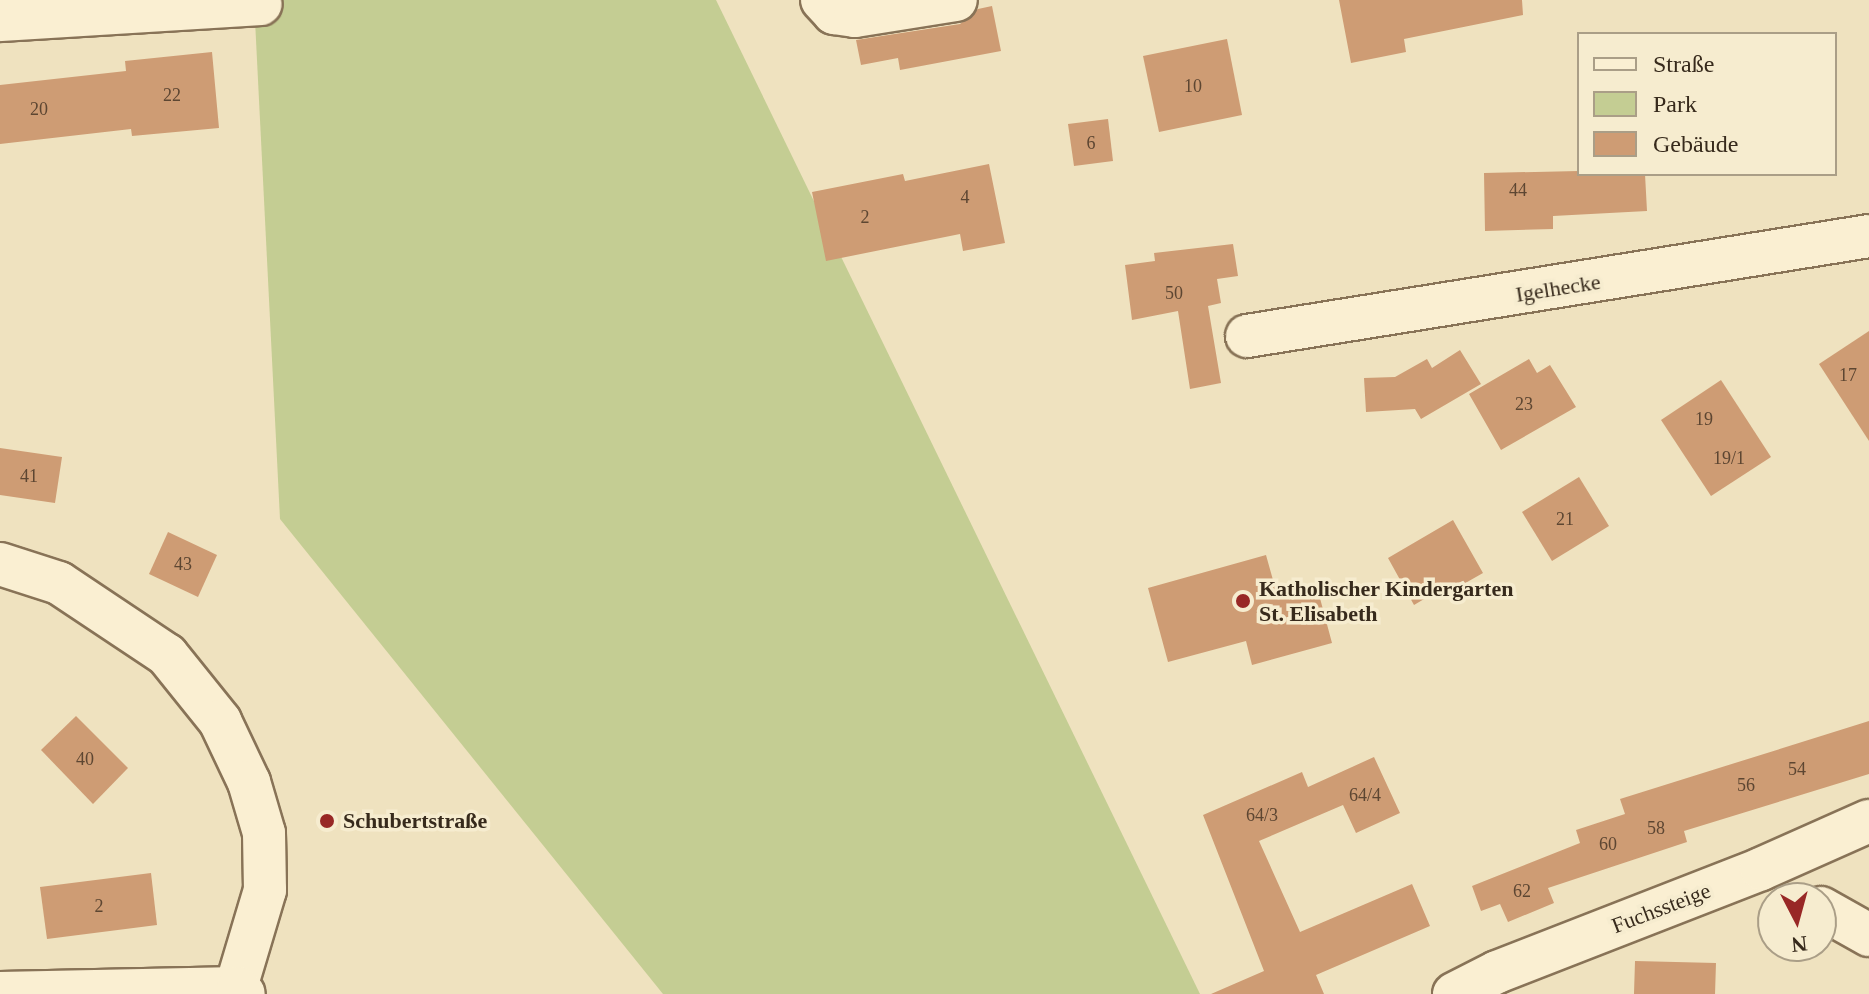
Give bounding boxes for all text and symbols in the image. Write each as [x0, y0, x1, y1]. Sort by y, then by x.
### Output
legend [1577, 32, 1837, 176]
text: Straße [1653, 51, 1714, 77]
house number: 10 [1184, 75, 1202, 97]
house number: 22 [163, 84, 181, 106]
text: Park [1653, 91, 1697, 117]
house number: 20 [30, 98, 48, 120]
text: Gebäude [1653, 131, 1738, 157]
house number: 6 [1086, 132, 1096, 154]
house number: 44 [1509, 179, 1527, 201]
house number: 4 [960, 186, 970, 208]
house number: 2 [860, 206, 870, 228]
street label: Igelhecke [1514, 268, 1602, 308]
house number: 50 [1165, 282, 1183, 304]
house number: 17 [1839, 364, 1857, 386]
house number: 23 [1515, 393, 1533, 415]
house number: 19 [1695, 408, 1713, 430]
house number: 19/1 [1713, 447, 1745, 469]
house number: 41 [20, 465, 38, 487]
house number: 21 [1556, 508, 1574, 530]
house number: 43 [174, 553, 192, 575]
place label: Katholischer Kindergarten St. Elisabeth [1259, 575, 1514, 626]
marker: Katholischer Kindergarten St. Elisabeth [1234, 592, 1252, 610]
house number: 40 [76, 748, 94, 770]
house number: 54 [1788, 758, 1806, 780]
house number: 56 [1737, 774, 1755, 796]
house number: 64/4 [1349, 784, 1381, 806]
house number: 64/3 [1246, 804, 1278, 826]
place label: Schubertstraße [343, 808, 487, 834]
marker: Schubertstraße [318, 812, 336, 830]
house number: 58 [1647, 817, 1665, 839]
house number: 60 [1599, 833, 1617, 855]
street label: Fuchssteige [1608, 877, 1714, 939]
house number: 62 [1513, 880, 1531, 902]
north arrow [1757, 882, 1837, 962]
house number: 2 [94, 895, 104, 917]
text: N [1790, 931, 1809, 958]

